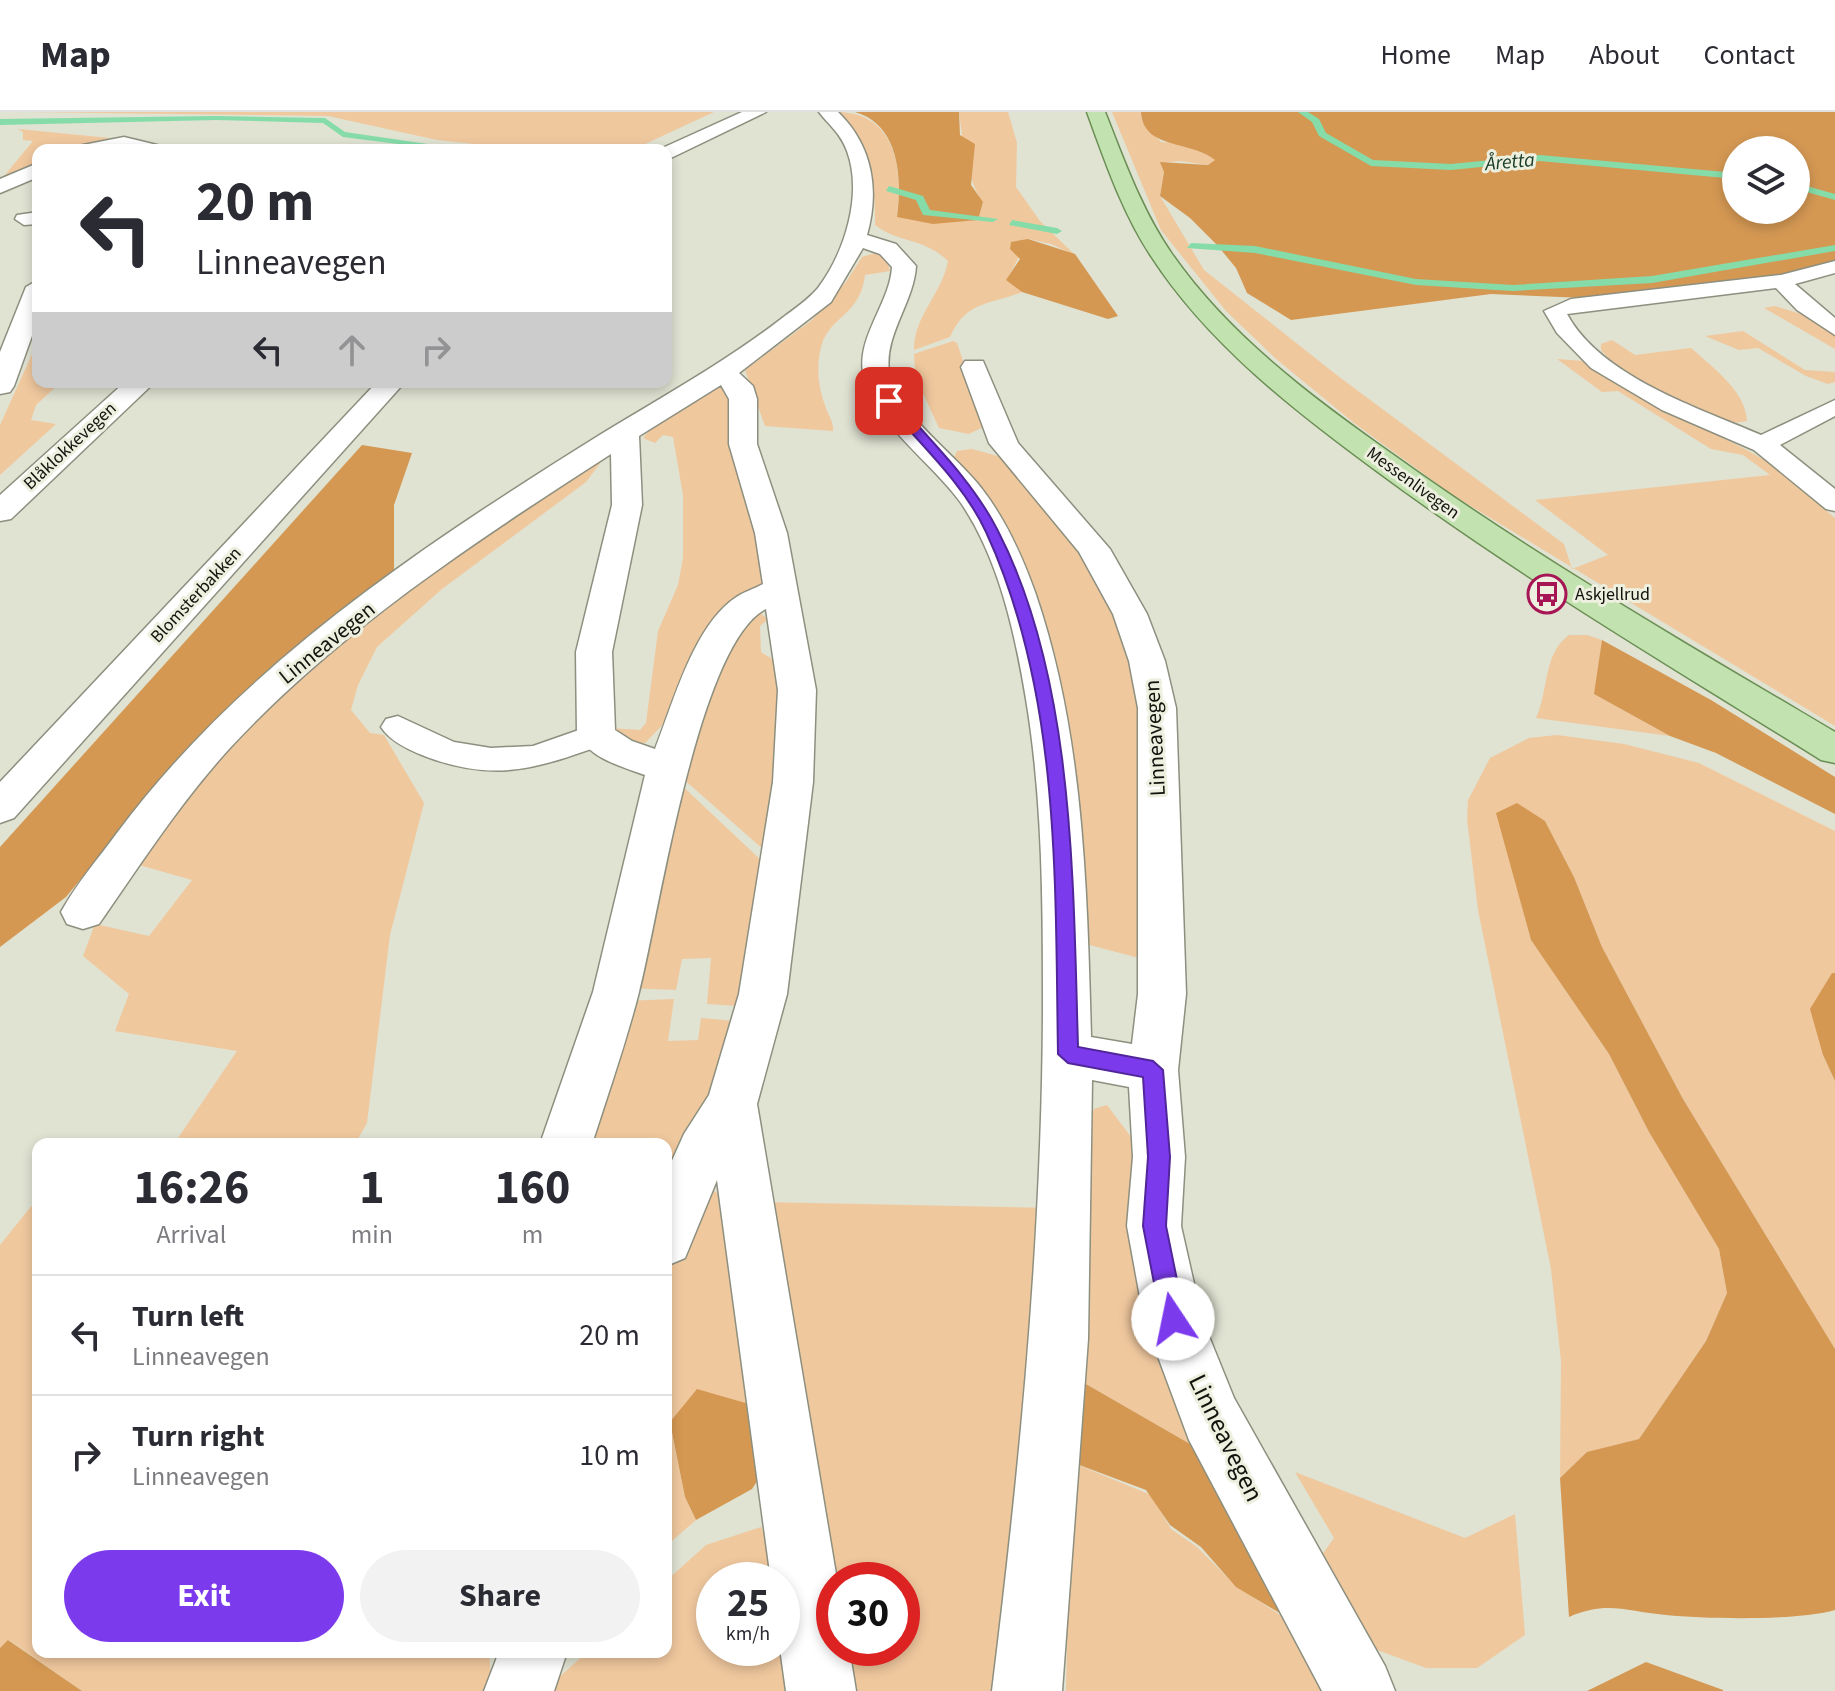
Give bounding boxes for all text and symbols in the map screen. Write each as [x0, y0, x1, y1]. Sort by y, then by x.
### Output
text: Map [40, 28, 111, 82]
text: Home [1380, 35, 1451, 75]
text: Map [1495, 35, 1545, 75]
text: About [1589, 35, 1660, 75]
text: Contact [1704, 35, 1795, 75]
map controls [1722, 136, 1810, 224]
button: layers [1722, 136, 1810, 224]
water label: Åretta [1482, 146, 1536, 178]
text: 20 m [196, 163, 314, 242]
icon: left [64, 176, 168, 280]
text: Linneavegen [196, 237, 387, 288]
icon: left [246, 328, 290, 372]
icon: ahead [330, 328, 374, 372]
icon: right [414, 328, 458, 372]
pin [855, 367, 923, 435]
icon: arrive [867, 379, 911, 423]
street label: Blåklokkevegen [18, 396, 122, 496]
street label: Messenlivegen [1361, 441, 1465, 525]
street label: Blomsterbakken [145, 541, 247, 649]
bus stop icon: Askjellrud [1526, 573, 1568, 615]
place label: Askjellrud [1575, 582, 1650, 607]
street label: Linneavegen [272, 594, 382, 692]
street label: Linneavegen [1136, 679, 1174, 797]
text: 16:26 [133, 1154, 249, 1222]
text: 1 [359, 1154, 385, 1222]
text: 160 [494, 1154, 570, 1222]
text: Arrival [156, 1216, 226, 1253]
text: min [351, 1216, 393, 1253]
text: m [522, 1216, 543, 1253]
position arrow [1131, 1277, 1215, 1361]
text: Turn left [132, 1295, 244, 1338]
icon: left [64, 1313, 108, 1357]
text: 20 m [579, 1314, 640, 1357]
text: Linneavegen [132, 1338, 270, 1375]
street label: Linneavegen [1179, 1368, 1273, 1508]
text: Turn right [132, 1415, 264, 1458]
icon: right [64, 1433, 108, 1477]
text: 10 m [579, 1434, 640, 1477]
text: Linneavegen [132, 1458, 270, 1495]
button: Exit [64, 1550, 344, 1642]
button: Share [360, 1550, 640, 1642]
speed limit sign: 30 [816, 1562, 920, 1666]
text: 25 [727, 1575, 769, 1632]
text: km/h [726, 1620, 770, 1648]

